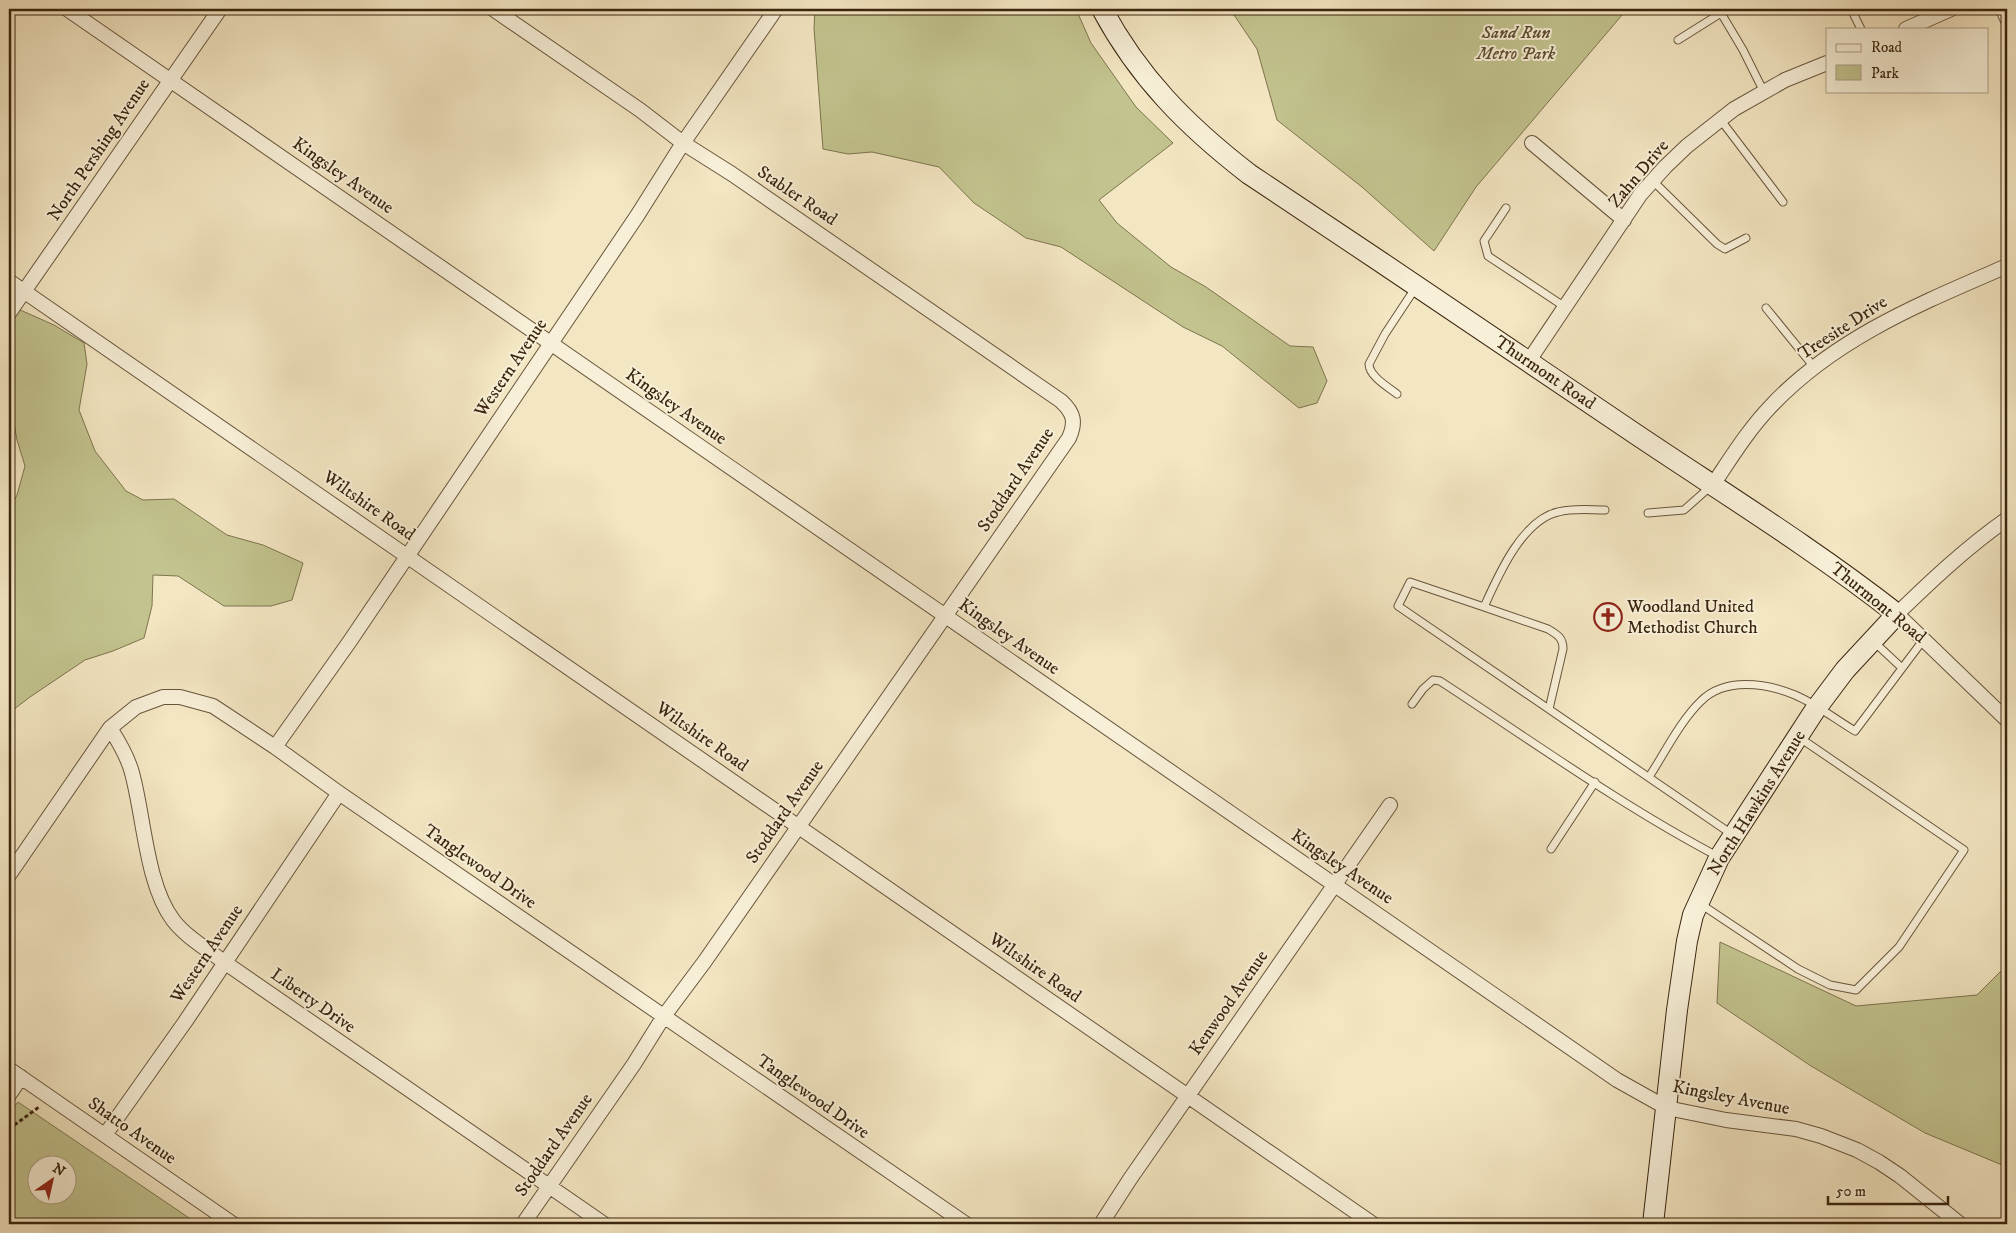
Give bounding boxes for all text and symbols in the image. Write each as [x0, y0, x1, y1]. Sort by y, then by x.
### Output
park label: Sand Run Metro Park [1475, 22, 1556, 65]
legend [1826, 28, 1988, 92]
text: Road [1871, 38, 1903, 57]
text: Park [1871, 64, 1900, 83]
street label: North Pershing Avenue [43, 75, 155, 225]
street label: Kingsley Avenue [288, 133, 398, 219]
street label: Zahn Drive [1604, 136, 1674, 212]
street label: Stabler Road [753, 161, 841, 231]
street label: Treesite Drive [1795, 291, 1891, 365]
street label: Western Avenue [469, 315, 552, 422]
street label: Thurmont Road [1490, 331, 1600, 415]
street label: Kingsley Avenue [621, 364, 731, 450]
street label: Stoddard Avenue [973, 424, 1059, 536]
street label: Wiltshire Road [318, 466, 419, 546]
street label: Thurmont Road [1826, 558, 1930, 648]
street label: Kingsley Avenue [954, 594, 1064, 680]
place label: Woodland United Methodist Church [1626, 596, 1758, 639]
church icon: Woodland United Methodist Church [1593, 602, 1623, 632]
street label: Wiltshire Road [651, 697, 752, 777]
street label: North Hawkins Avenue [1703, 726, 1811, 880]
street label: Stoddard Avenue [741, 756, 829, 868]
street label: Tanglewood Drive [419, 820, 541, 914]
street label: Kingsley Avenue [1287, 825, 1397, 909]
street label: Western Avenue [165, 901, 248, 1008]
street label: Wiltshire Road [984, 928, 1085, 1008]
street label: Kenwood Avenue [1185, 946, 1273, 1060]
street label: Liberty Drive [266, 964, 360, 1038]
street label: Tanglewood Drive [752, 1050, 874, 1144]
street label: Kingsley Avenue [1671, 1076, 1791, 1120]
street label: Stoddard Avenue [510, 1089, 598, 1201]
street label: Shatto Avenue [84, 1093, 180, 1169]
north arrow [28, 1156, 78, 1206]
text: N [49, 1159, 69, 1181]
scale bar [1828, 1173, 1948, 1205]
text: 50 m [1836, 1182, 1866, 1201]

